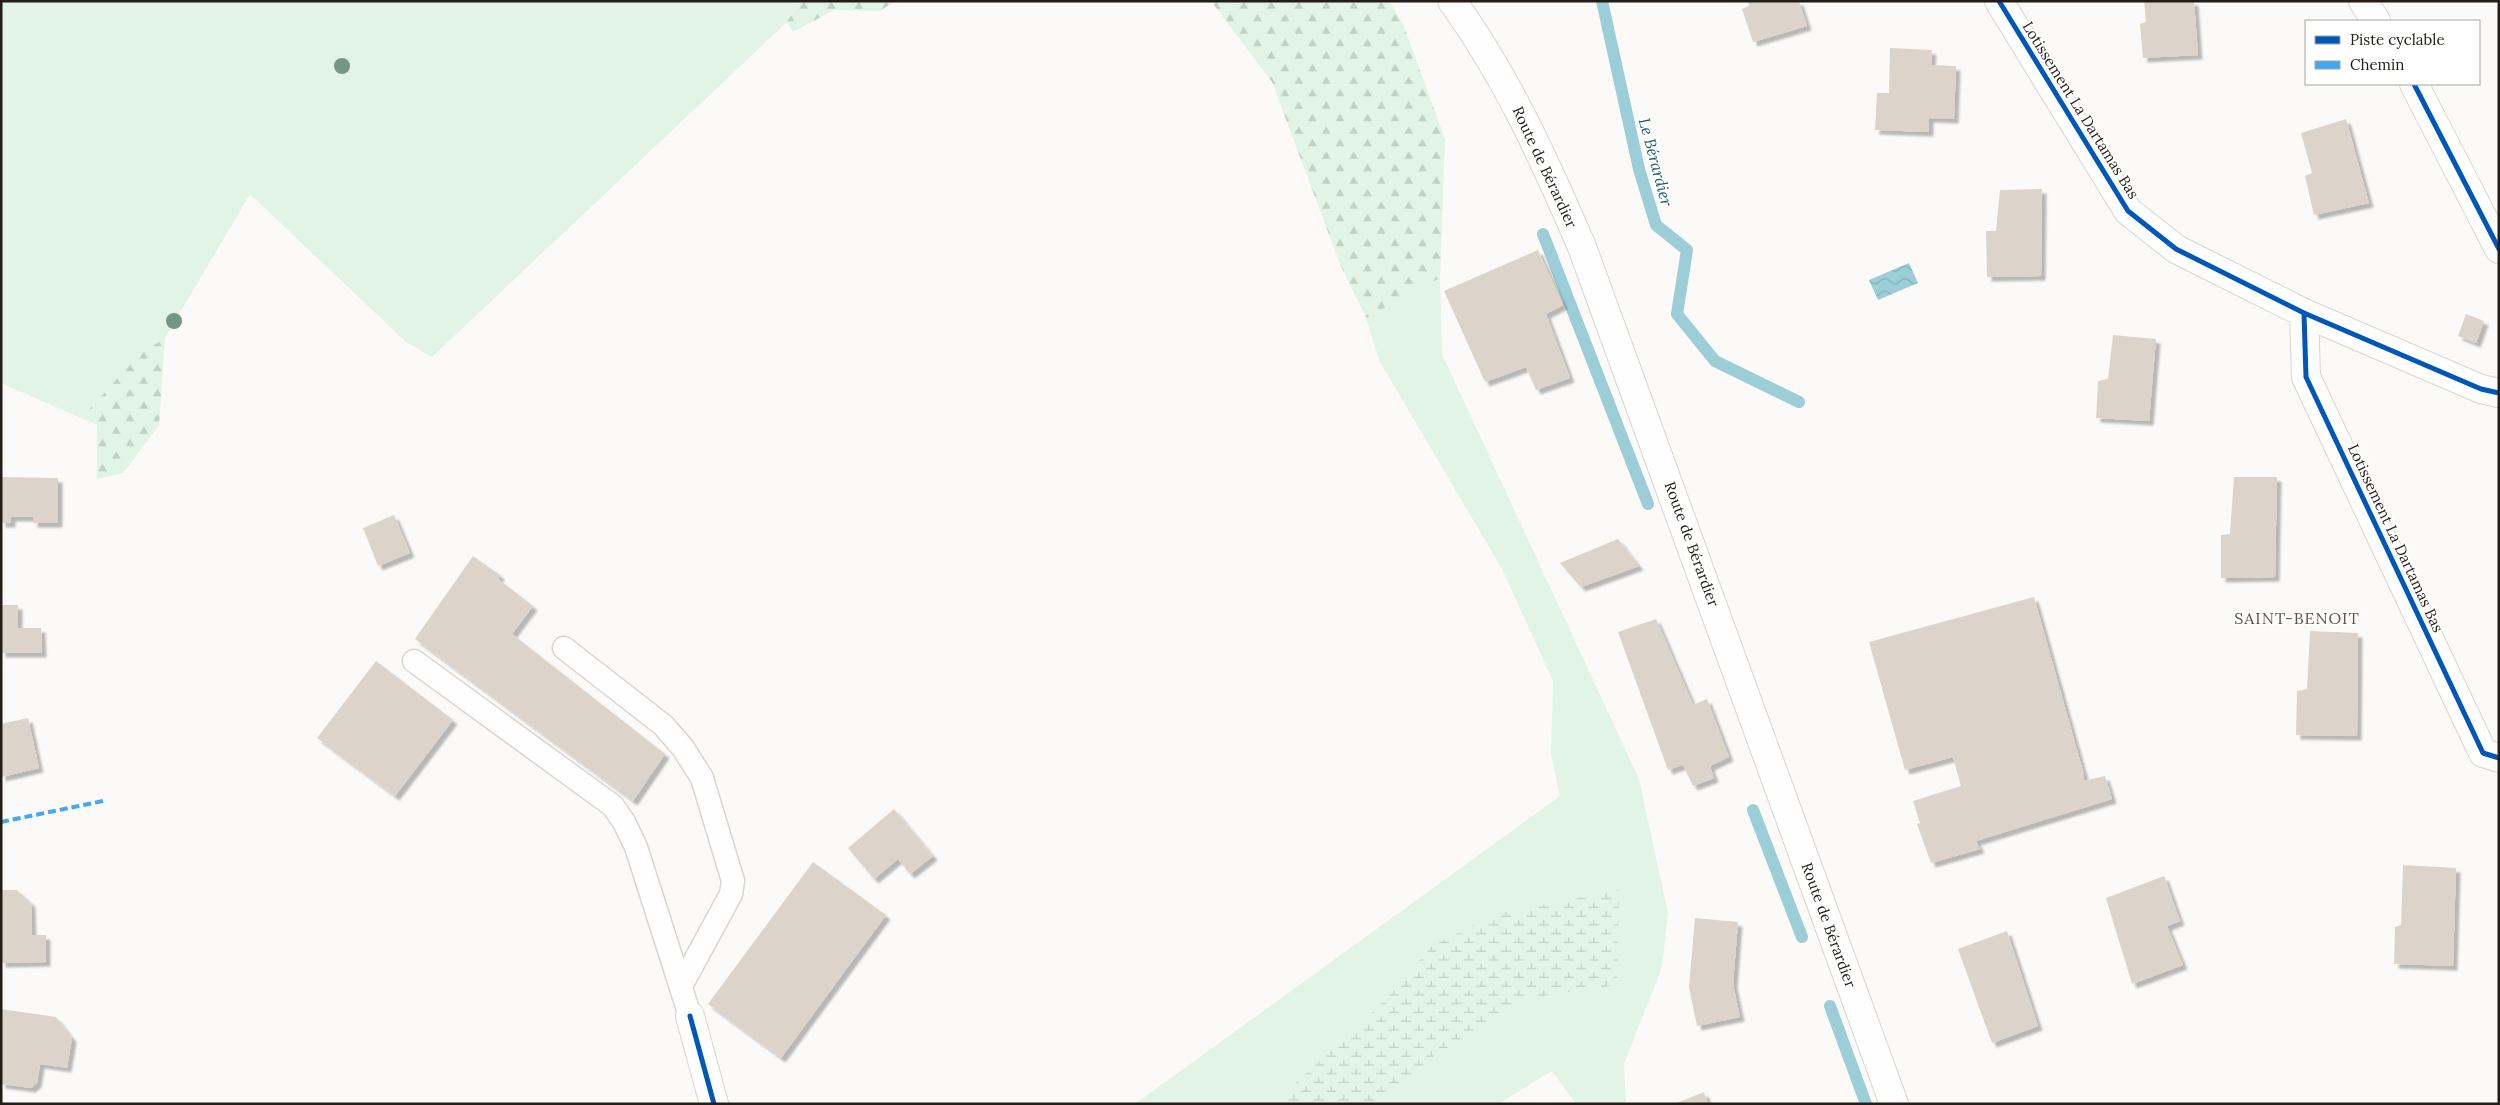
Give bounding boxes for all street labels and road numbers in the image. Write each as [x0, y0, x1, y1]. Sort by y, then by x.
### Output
street label: Lotissement La Dartamas Bas [2018, 18, 2144, 202]
street label: Route de Bérardier [1509, 103, 1582, 231]
street label: Lotissement La Dartamas Bas [2344, 441, 2448, 635]
street label: Route de Bérardier [1661, 479, 1724, 610]
street label: Route de Bérardier [1798, 860, 1861, 991]

